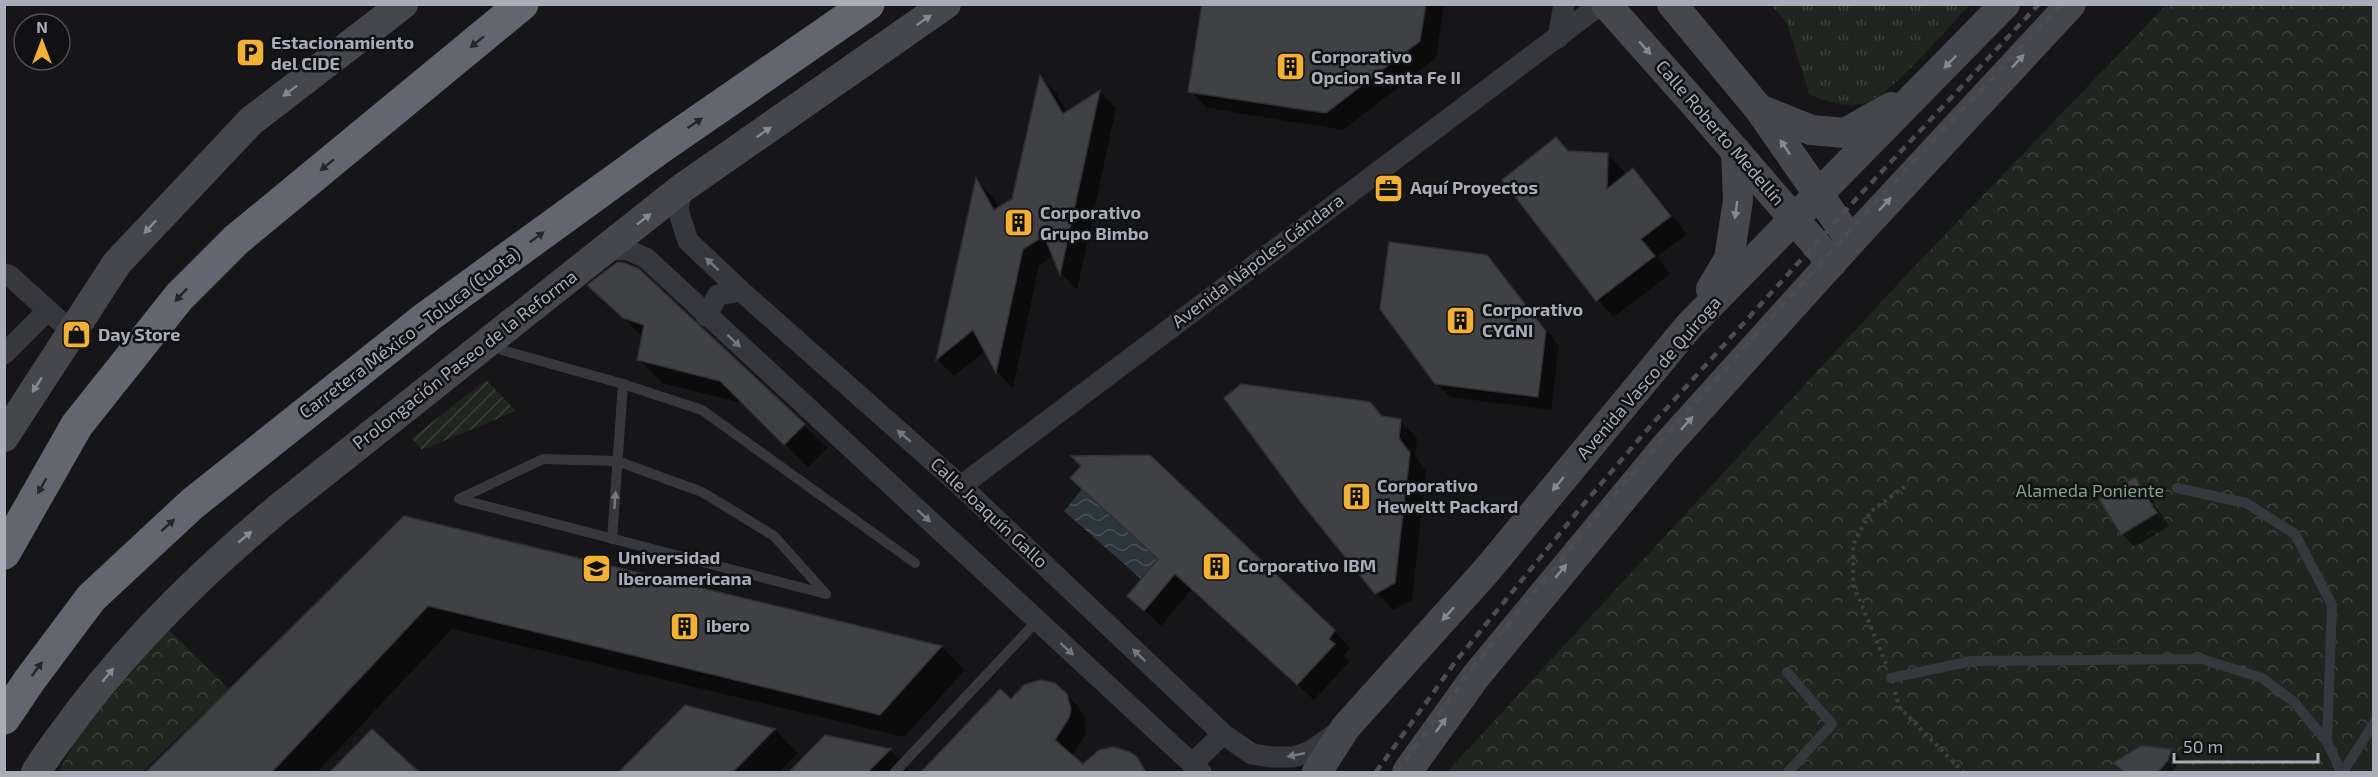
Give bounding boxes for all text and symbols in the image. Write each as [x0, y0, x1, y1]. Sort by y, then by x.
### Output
north arrow [12, 12, 72, 72]
one-way arrow [915, 14, 931, 26]
text: N [36, 17, 48, 36]
place label: Estacionamiento del CIDE [271, 31, 414, 74]
one-way arrow [469, 35, 485, 48]
parking icon: Estacionamiento del CIDE [234, 37, 266, 69]
one-way arrow [1638, 40, 1651, 55]
place label: Corporativo Opcion Santa Fe II [1311, 45, 1461, 88]
building icon: Corporativo Opcion Santa Fe II [1274, 51, 1306, 83]
one-way arrow [1943, 54, 1957, 69]
street label: Calle Roberto Medellín [1652, 55, 1790, 209]
one-way arrow [2010, 55, 2024, 69]
one-way arrow [282, 85, 297, 97]
one-way arrow [687, 118, 703, 129]
one-way arrow [755, 126, 771, 138]
one-way arrow [1780, 139, 1791, 155]
one-way arrow [319, 159, 334, 171]
office icon: Aquí Proyectos [1373, 172, 1405, 204]
place label: Aquí Proyectos [1410, 176, 1538, 198]
street label: Avenida Nápoles Gándara [1167, 188, 1348, 332]
one-way arrow [1878, 197, 1891, 212]
one-way arrow [1732, 200, 1741, 219]
place label: Corporativo Grupo Bimbo [1040, 201, 1149, 244]
building icon: Corporativo Grupo Bimbo [1003, 207, 1035, 239]
one-way arrow [636, 212, 652, 225]
one-way arrow [144, 220, 158, 234]
one-way arrow [528, 231, 544, 243]
street label: Carretera México - Toluca (Cuota) [294, 242, 524, 423]
one-way arrow [705, 258, 720, 271]
street label: Prolongación Paseo de la Reforma [348, 265, 581, 454]
one-way arrow [175, 287, 188, 302]
street label: Avenida Vasco de Quiroga [1571, 291, 1725, 463]
place label: Corporativo CYGNI [1482, 298, 1583, 341]
building icon: Corporativo CYGNI [1445, 304, 1477, 336]
shop icon: Day Store [61, 319, 93, 351]
place label: Day Store [98, 323, 180, 345]
one-way arrow [727, 334, 741, 348]
one-way arrow [32, 377, 43, 393]
one-way arrow [1680, 415, 1694, 430]
one-way arrow [897, 429, 912, 443]
street label: Calle Joaquín Gallo [927, 452, 1053, 572]
place label: Corporativo Heweltt Packard [1377, 474, 1518, 517]
one-way arrow [1552, 477, 1565, 492]
one-way arrow [37, 478, 48, 494]
park label: Alameda Poniente [2016, 479, 2164, 501]
building icon: Corporativo Heweltt Packard [1340, 480, 1372, 512]
one-way arrow [610, 491, 619, 510]
one-way arrow [917, 509, 931, 523]
one-way arrow [161, 518, 176, 532]
one-way arrow [237, 530, 253, 543]
place label: Universidad Iberoamericana [618, 546, 752, 589]
building icon: Corporativo IBM [1201, 550, 1233, 582]
school or university icon: Universidad Iberoamericana [581, 552, 613, 584]
place label: Corporativo IBM [1238, 554, 1376, 576]
one-way arrow [1554, 564, 1567, 579]
one-way arrow [1441, 606, 1455, 621]
building icon: ibero [669, 610, 701, 642]
place label: ibero [706, 614, 750, 636]
one-way arrow [1060, 642, 1075, 656]
one-way arrow [1132, 648, 1146, 662]
one-way arrow [31, 661, 43, 677]
one-way arrow [102, 667, 115, 683]
one-way arrow [1435, 717, 1447, 733]
scale bar [2174, 726, 2318, 764]
text: 50 m [2183, 735, 2223, 757]
one-way arrow [1286, 751, 1305, 760]

